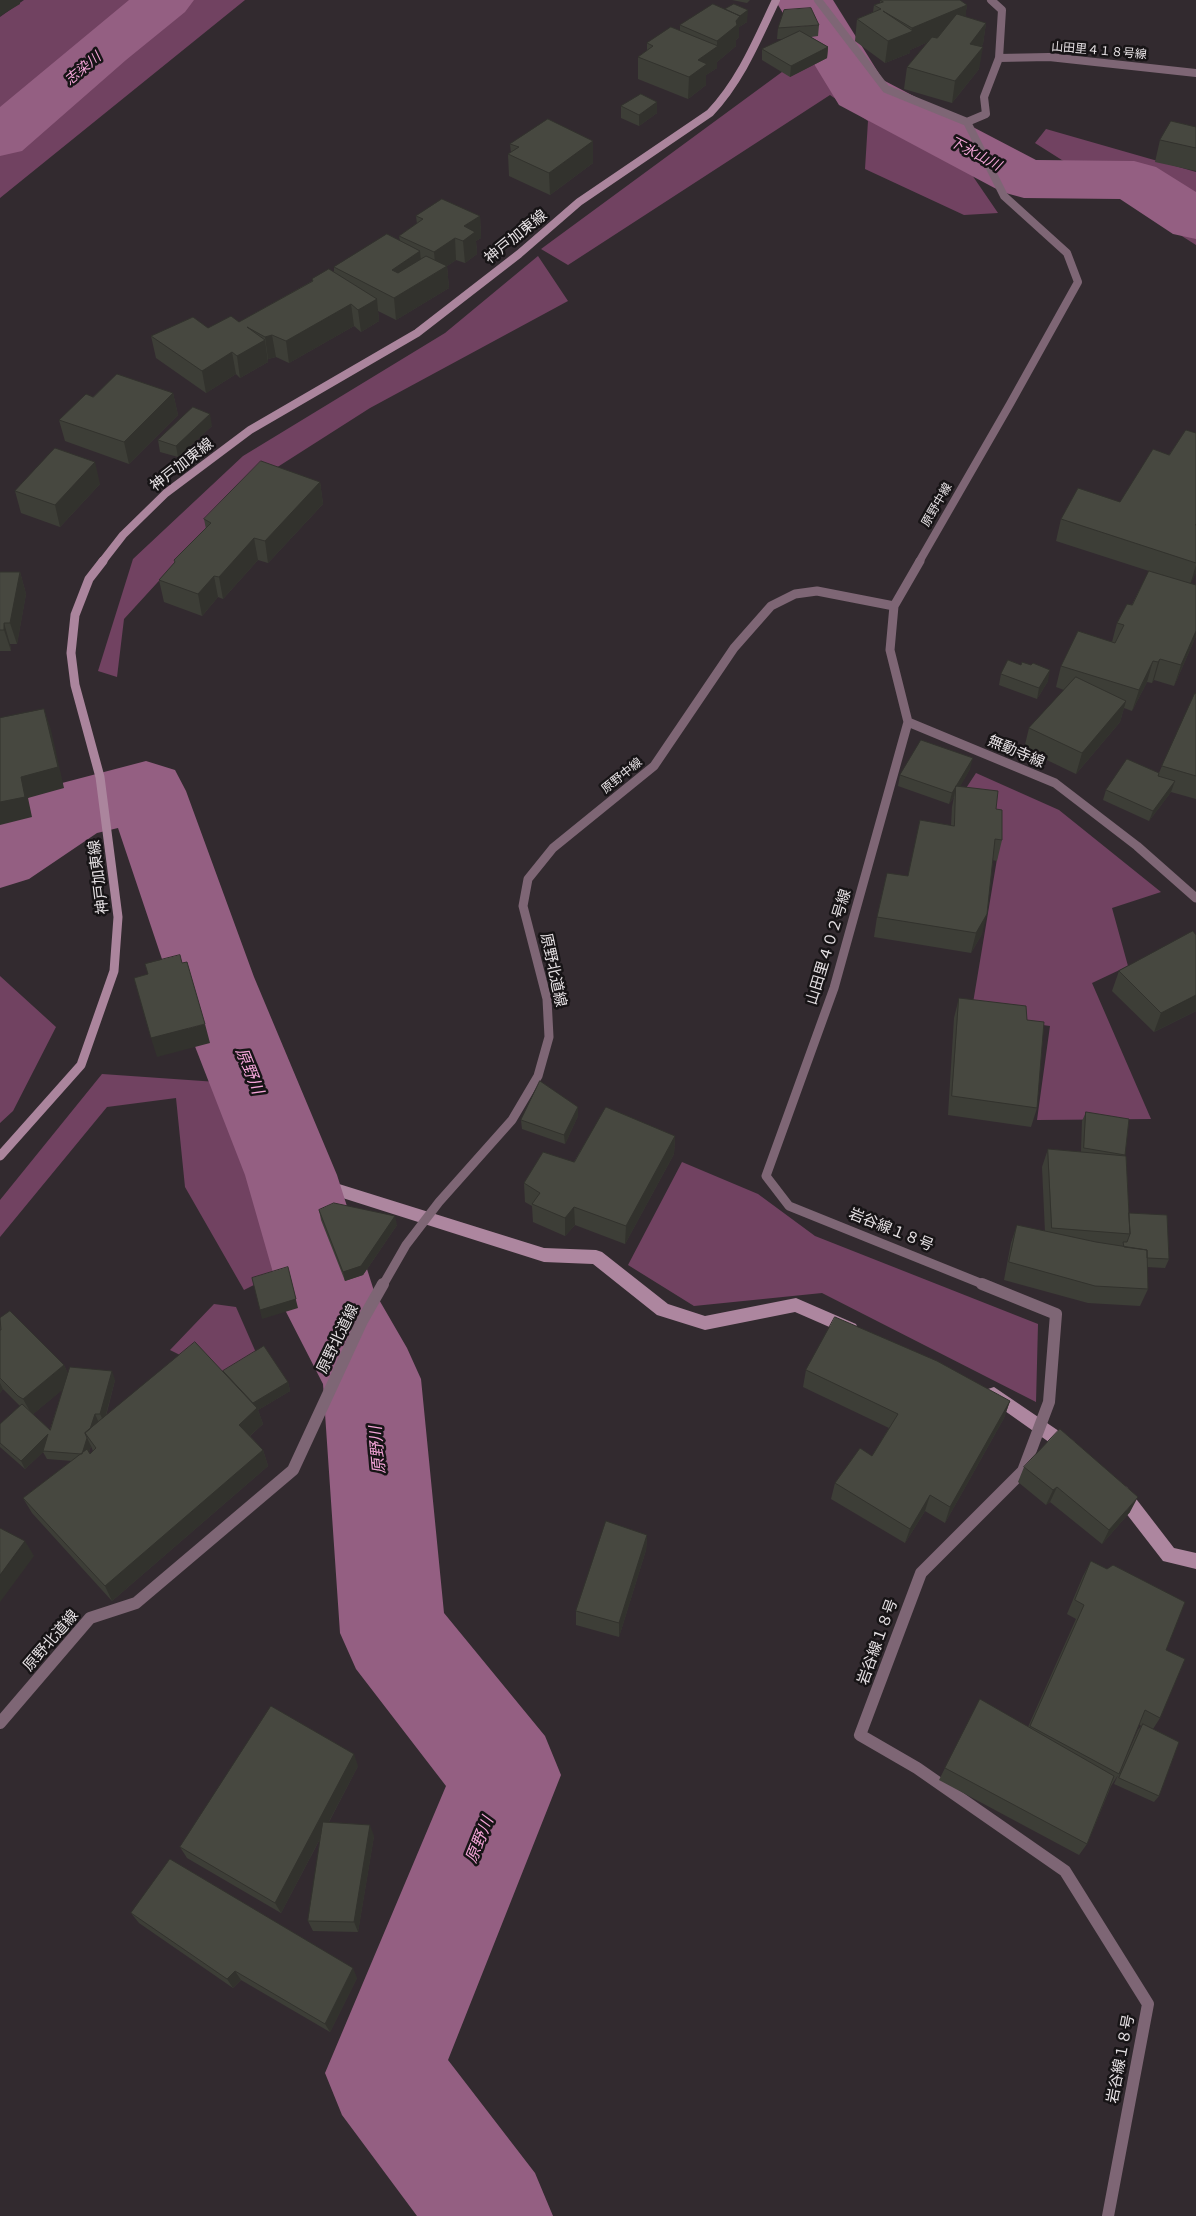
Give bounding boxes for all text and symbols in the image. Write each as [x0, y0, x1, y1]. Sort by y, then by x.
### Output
street label: 山田里４１８号線 [1051, 40, 1147, 62]
water label: 志染川 [62, 49, 104, 89]
water label: 下氷山川 [946, 133, 1004, 175]
street label: 神戸加東線 [481, 206, 551, 268]
street label: 神戸加東線 [147, 435, 217, 495]
street label: 原野中線 [919, 481, 955, 529]
street label: 無動寺線 [985, 732, 1047, 772]
street label: 原野中線 [599, 755, 645, 797]
street label: 神戸加東線 [85, 839, 113, 915]
street label: 山田里４０２号線 [803, 887, 855, 1007]
street label: 原野北道線 [536, 931, 570, 1009]
water label: 原野川 [231, 1045, 267, 1097]
street label: 岩谷線１８号 [846, 1205, 936, 1255]
street label: 原野北道線 [313, 1301, 363, 1377]
water label: 原野川 [366, 1425, 390, 1475]
street label: 岩谷線１８号 [854, 1597, 902, 1687]
street label: 原野北道線 [20, 1607, 82, 1675]
water label: 原野川 [462, 1814, 498, 1866]
street label: 岩谷線１８号 [1104, 2013, 1138, 2105]

